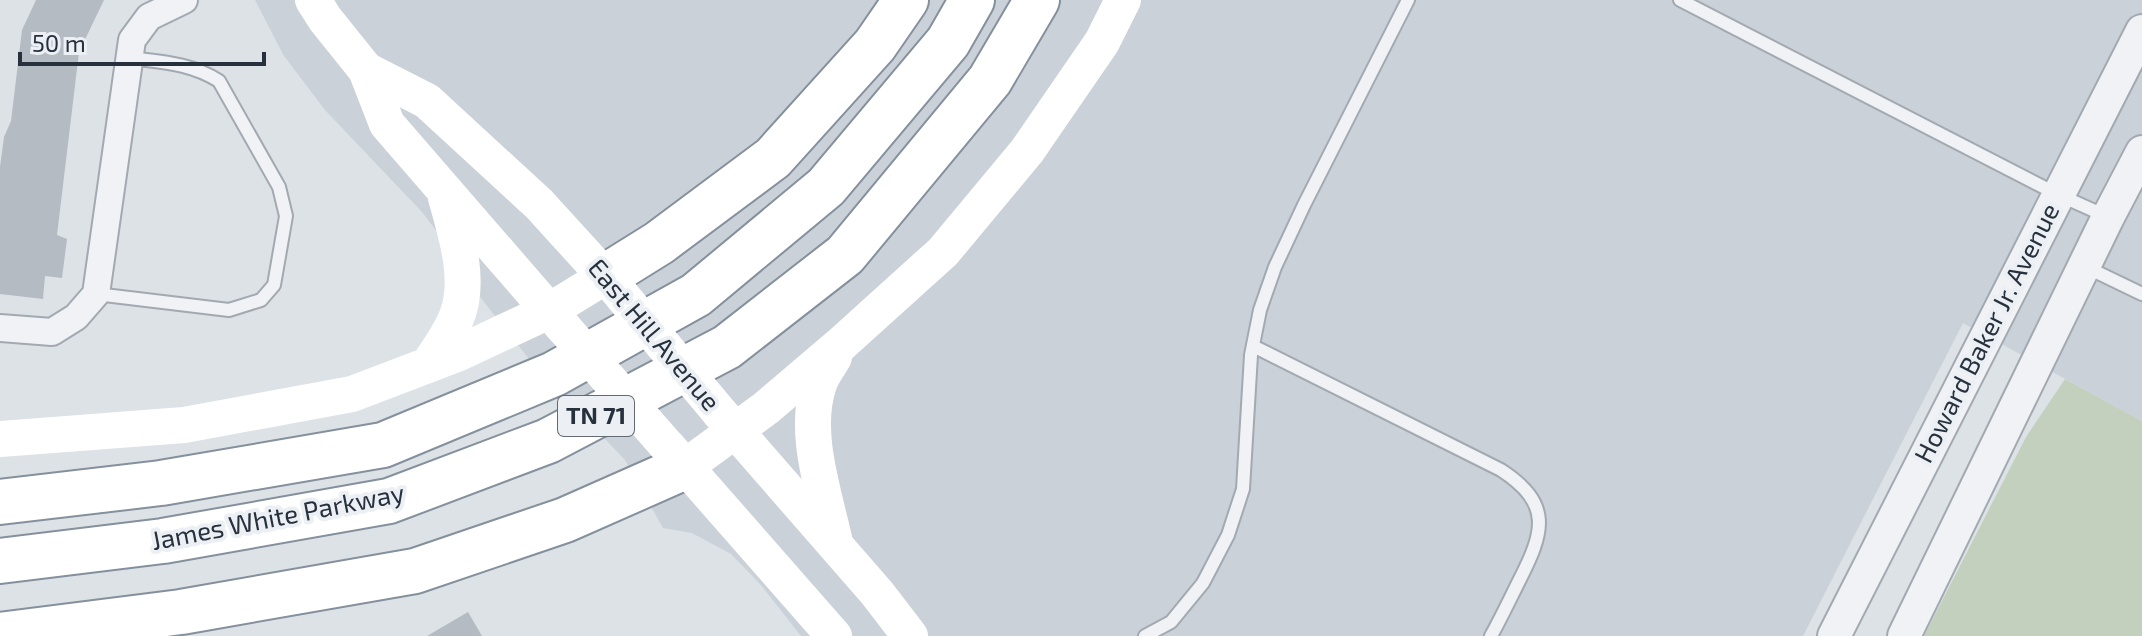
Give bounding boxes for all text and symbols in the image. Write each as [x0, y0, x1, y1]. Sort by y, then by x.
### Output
scale bar [20, 16, 264, 66]
text: 50 m [32, 28, 86, 57]
street label: Howard Baker Jr. Avenue [1907, 197, 2065, 467]
street label: East Hill Avenue [583, 252, 728, 416]
road number: TN 71 [558, 396, 634, 436]
street label: James White Parkway [149, 476, 407, 555]

